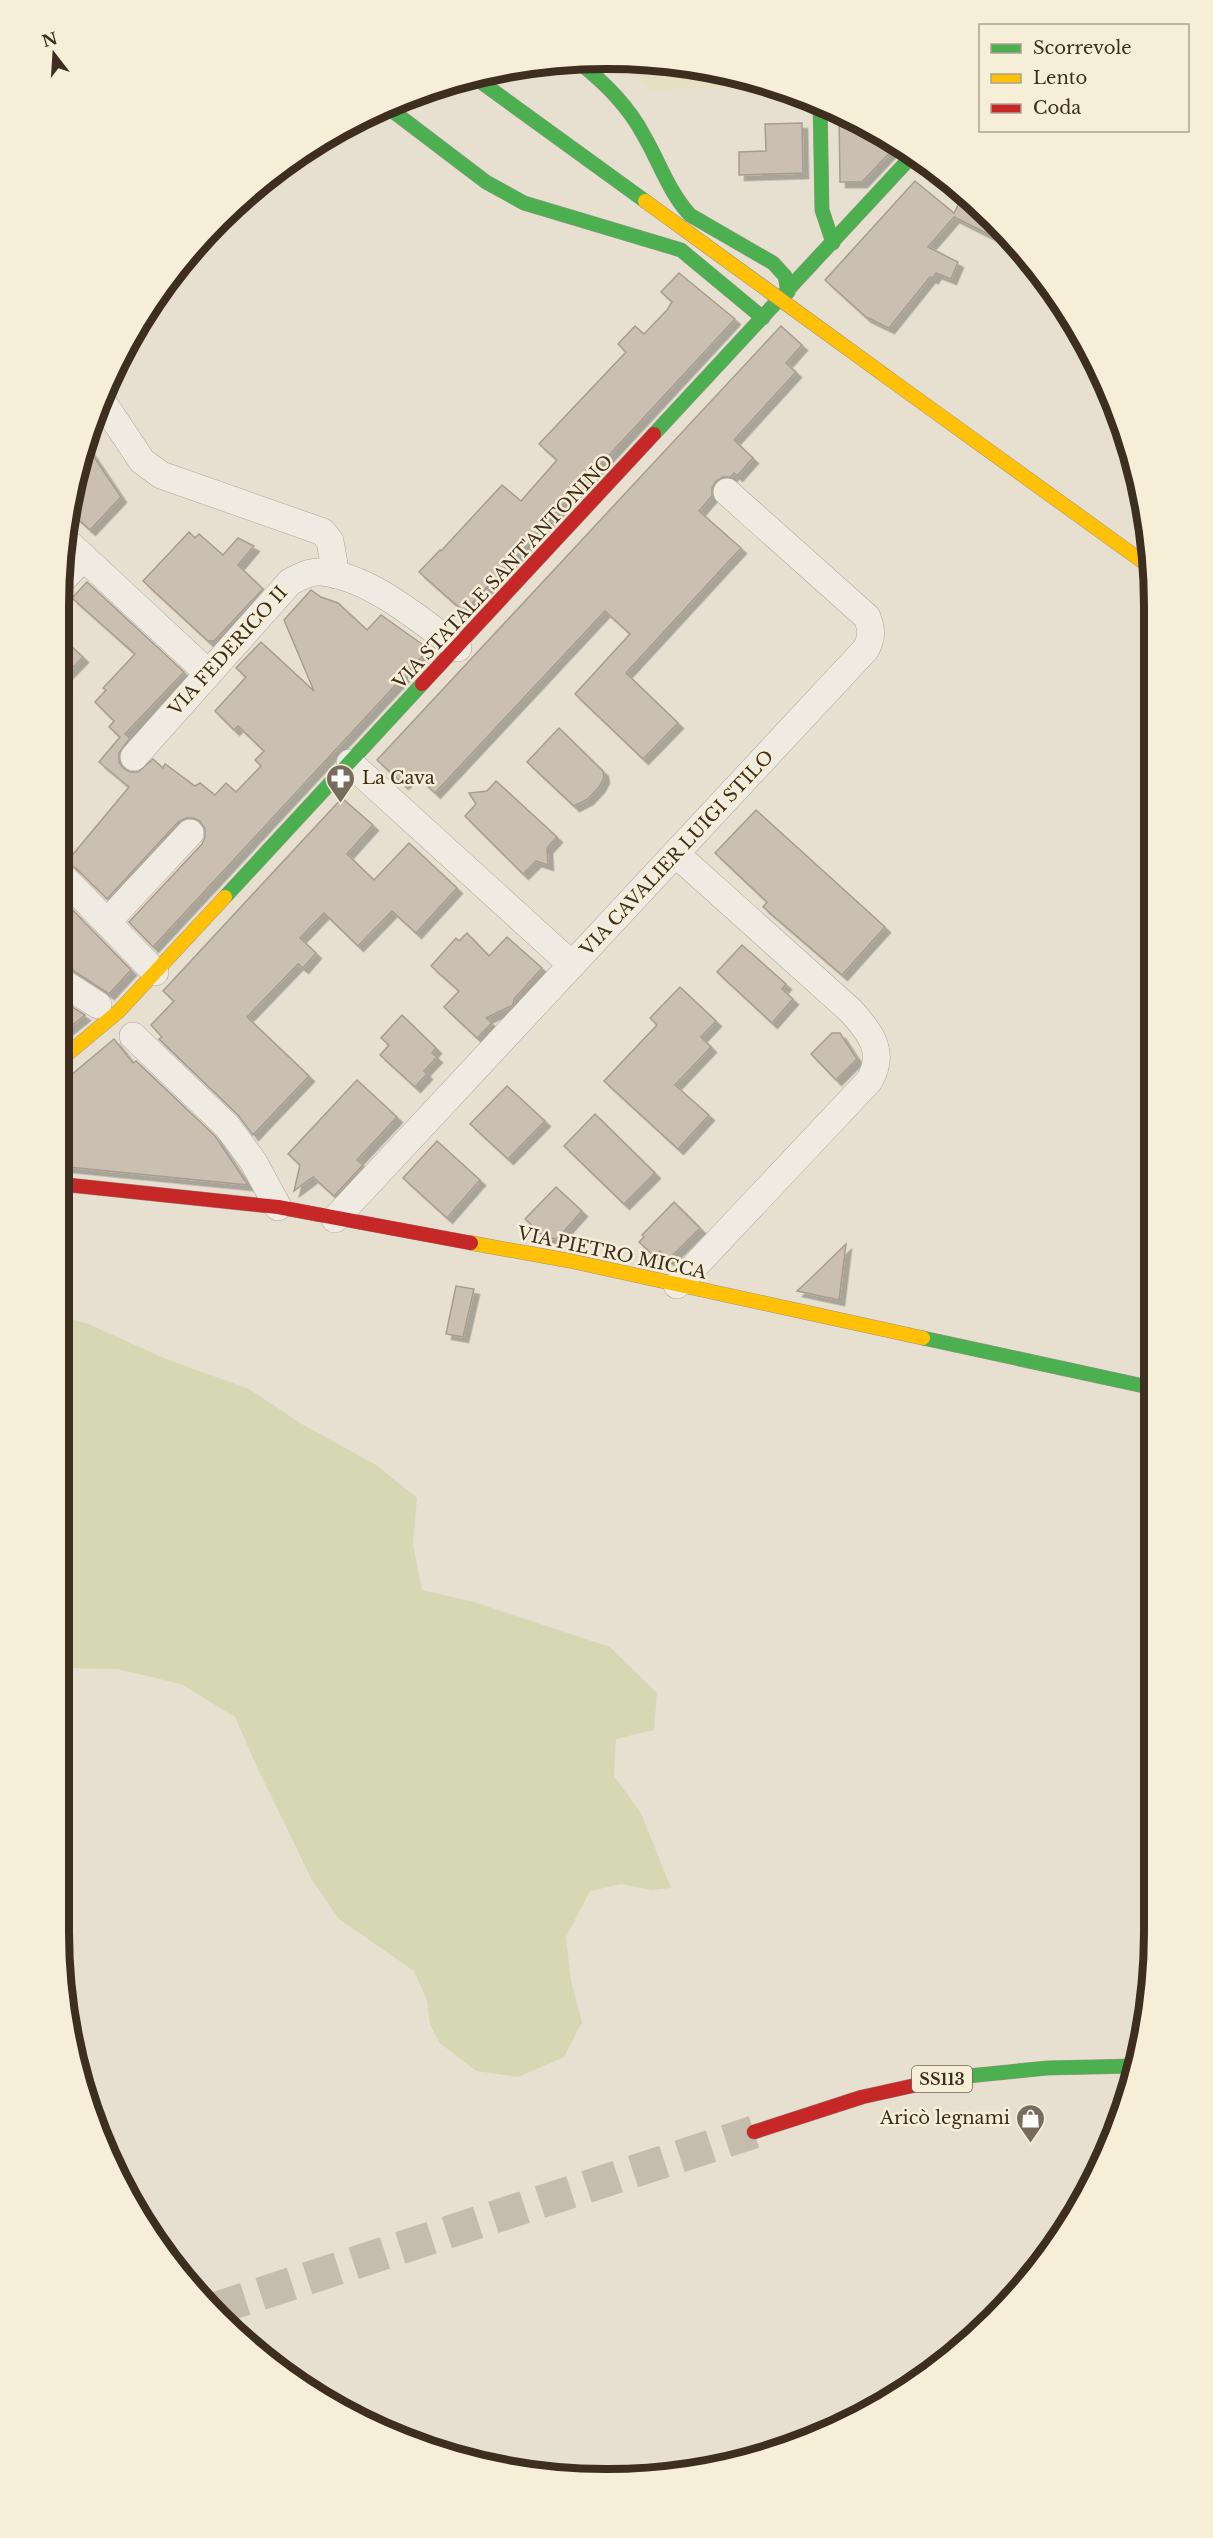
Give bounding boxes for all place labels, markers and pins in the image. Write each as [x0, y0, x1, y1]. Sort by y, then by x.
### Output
pharmacy icon: La Cava [325, 762, 357, 804]
place label: La Cava [362, 767, 435, 789]
shop icon: Aricò legnami [1015, 2102, 1047, 2144]
place label: Aricò legnami [879, 2107, 1010, 2129]

